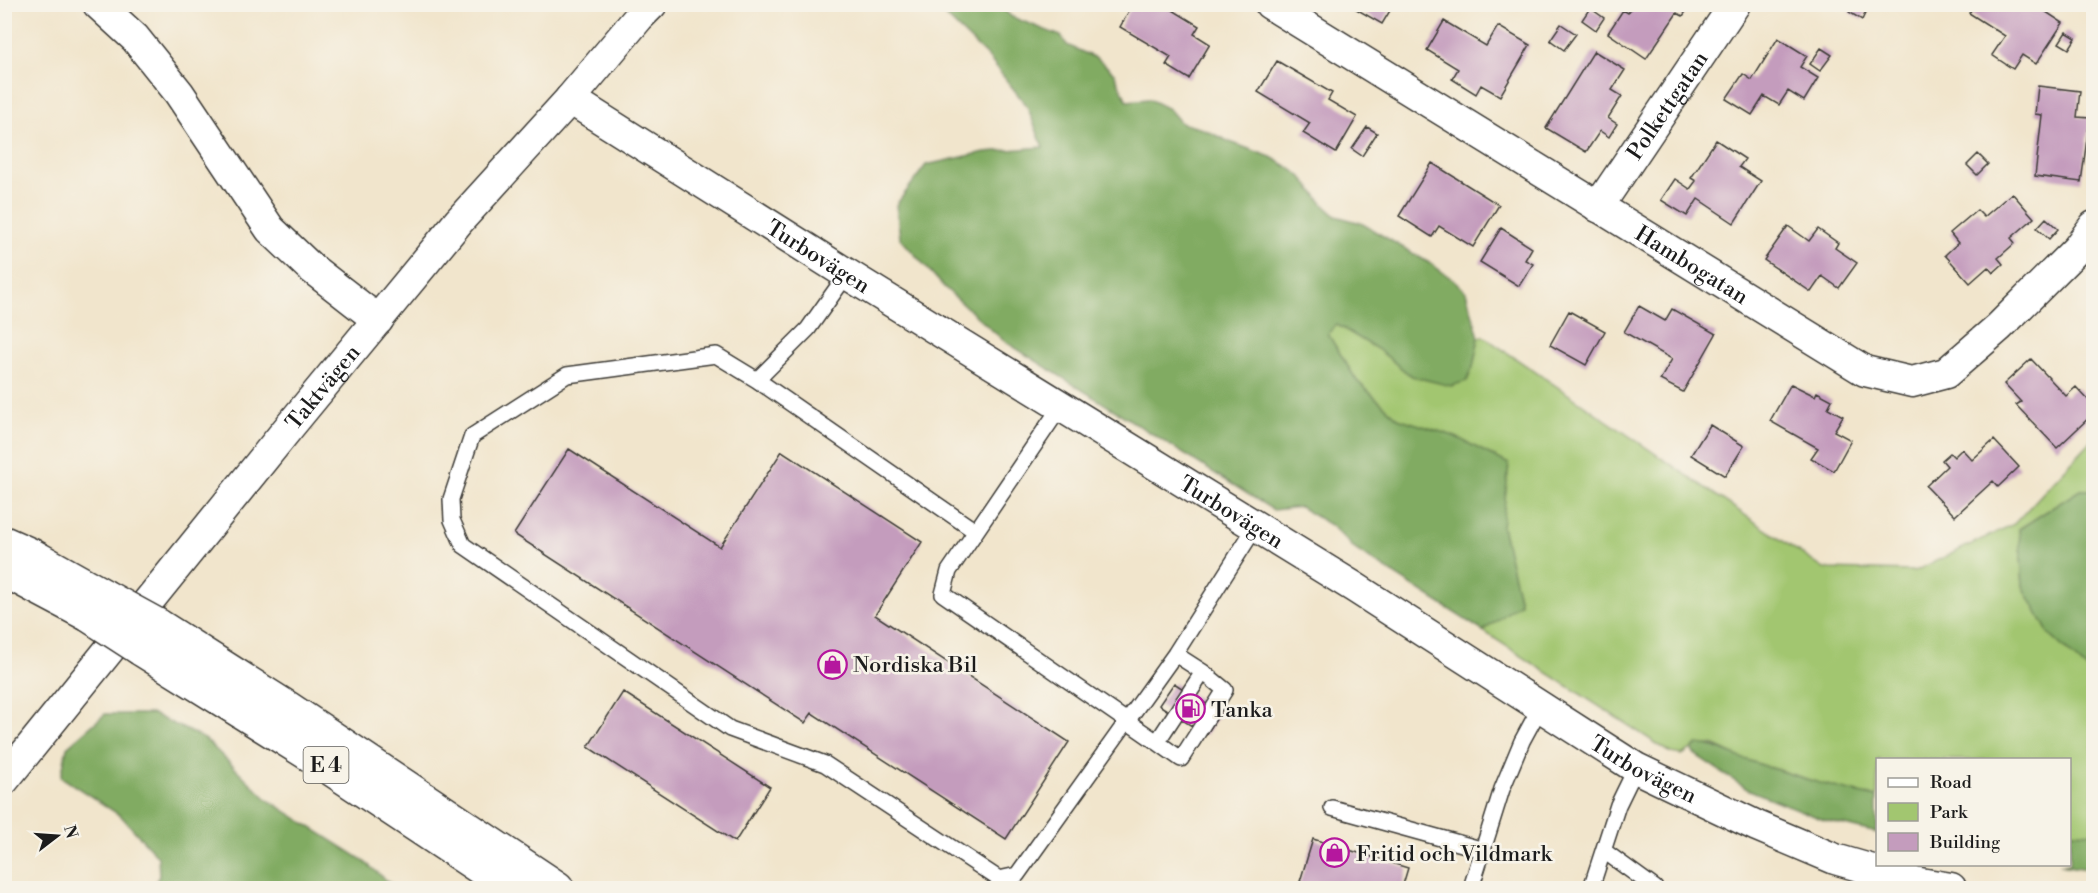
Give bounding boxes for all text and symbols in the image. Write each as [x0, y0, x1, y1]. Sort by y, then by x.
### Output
street label: Polkettgatan [1622, 46, 1714, 165]
street label: Turbovägen [761, 215, 875, 300]
street label: Hambogatan [1630, 221, 1753, 311]
street label: Taktvägen [281, 340, 366, 436]
street label: Turbovägen [1174, 471, 1288, 555]
shop icon: Nordiska Bil [816, 648, 848, 680]
place label: Nordiska Bil [853, 652, 978, 679]
fuel station icon: Tanka [1174, 693, 1206, 725]
place label: Tanka [1211, 697, 1274, 724]
street label: Turbovägen [1585, 730, 1701, 810]
road number: E 4 [304, 747, 348, 783]
legend [1876, 758, 2071, 866]
text: Road [1930, 771, 1973, 794]
text: Park [1930, 801, 1969, 824]
north arrow [27, 806, 87, 866]
text: N [59, 823, 82, 841]
text: Building [1929, 831, 2001, 854]
shop icon: Fritid och Vildmark [1319, 837, 1351, 869]
place label: Fritid och Vildmark [1356, 841, 1554, 868]

